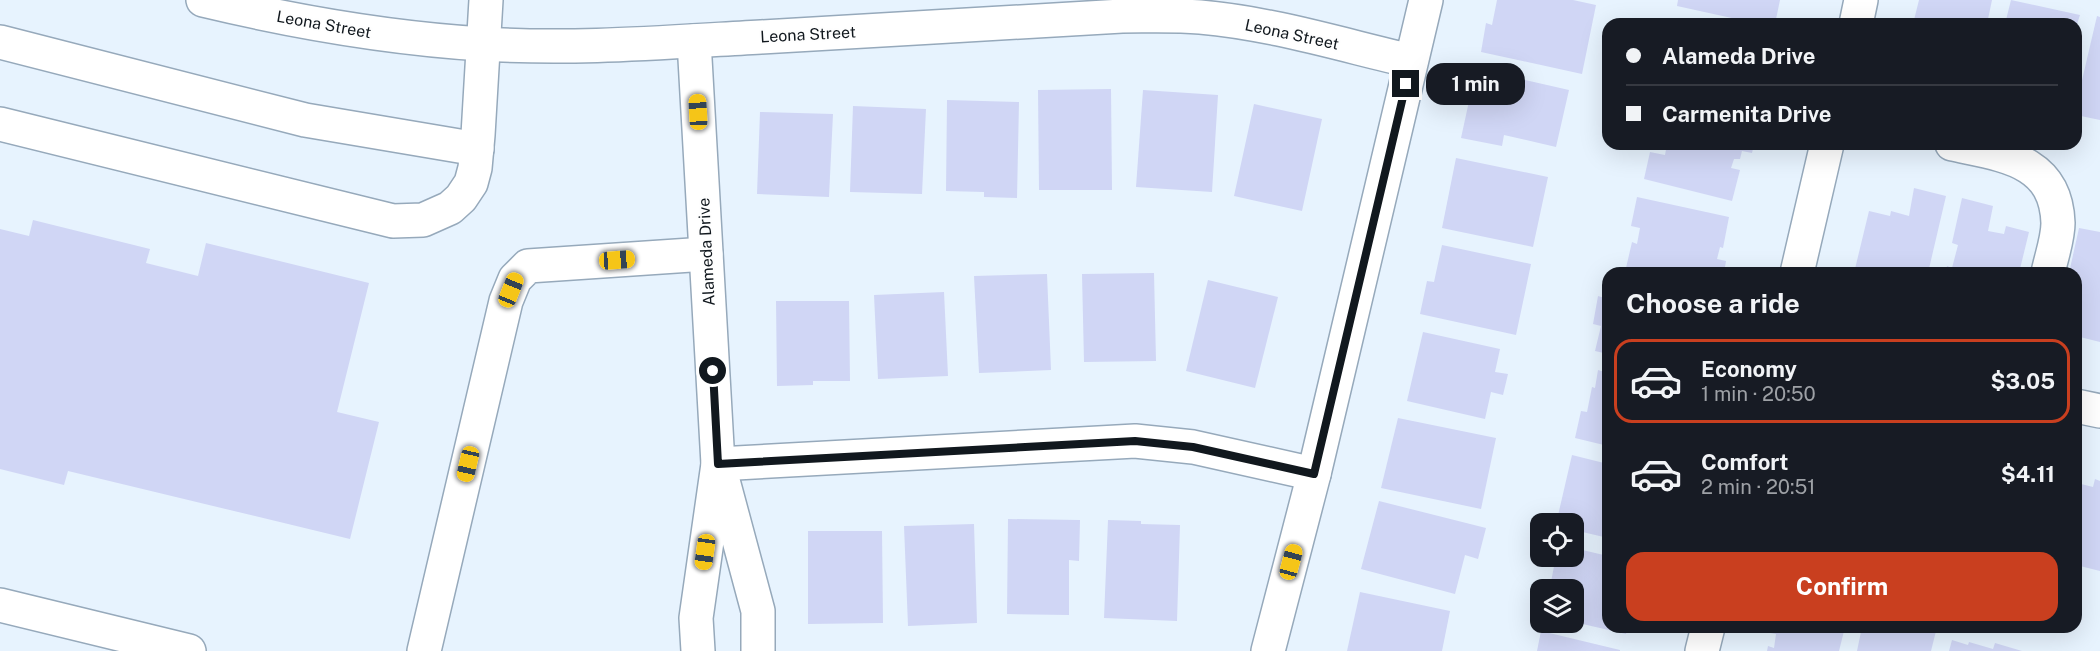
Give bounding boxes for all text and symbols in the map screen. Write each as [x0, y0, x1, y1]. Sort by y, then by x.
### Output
street label: Leona Street [275, 7, 373, 42]
street label: Leona Street [1243, 15, 1341, 54]
street label: Leona Street [760, 23, 856, 46]
text: Alameda Drive [1662, 43, 1815, 69]
callout: 1 min [1427, 63, 1526, 105]
route end [1392, 70, 1419, 97]
text: 1 min [1451, 72, 1500, 96]
car [688, 94, 708, 130]
text: Carmenita Drive [1662, 101, 1831, 127]
street label: Alameda Drive [694, 197, 719, 307]
car [598, 250, 636, 270]
car [496, 270, 526, 310]
text: Choose a ride [1626, 287, 1800, 319]
icon: car [1629, 354, 1683, 408]
text: Economy [1701, 356, 1797, 382]
route start [699, 357, 726, 384]
text: $3.05 [1990, 368, 2055, 394]
text: 1 min · 20:50 [1701, 382, 1816, 406]
car [455, 444, 481, 484]
icon: car [1629, 447, 1683, 501]
text: Comfort [1701, 449, 1788, 475]
text: $4.11 [2001, 461, 2055, 487]
text: 2 min · 20:51 [1701, 475, 1816, 499]
map controls [1530, 513, 1584, 633]
button: locate [1530, 513, 1584, 567]
car [694, 533, 716, 571]
car [1278, 542, 1304, 582]
button: Confirm [1626, 552, 2058, 621]
button: layers [1530, 579, 1584, 633]

